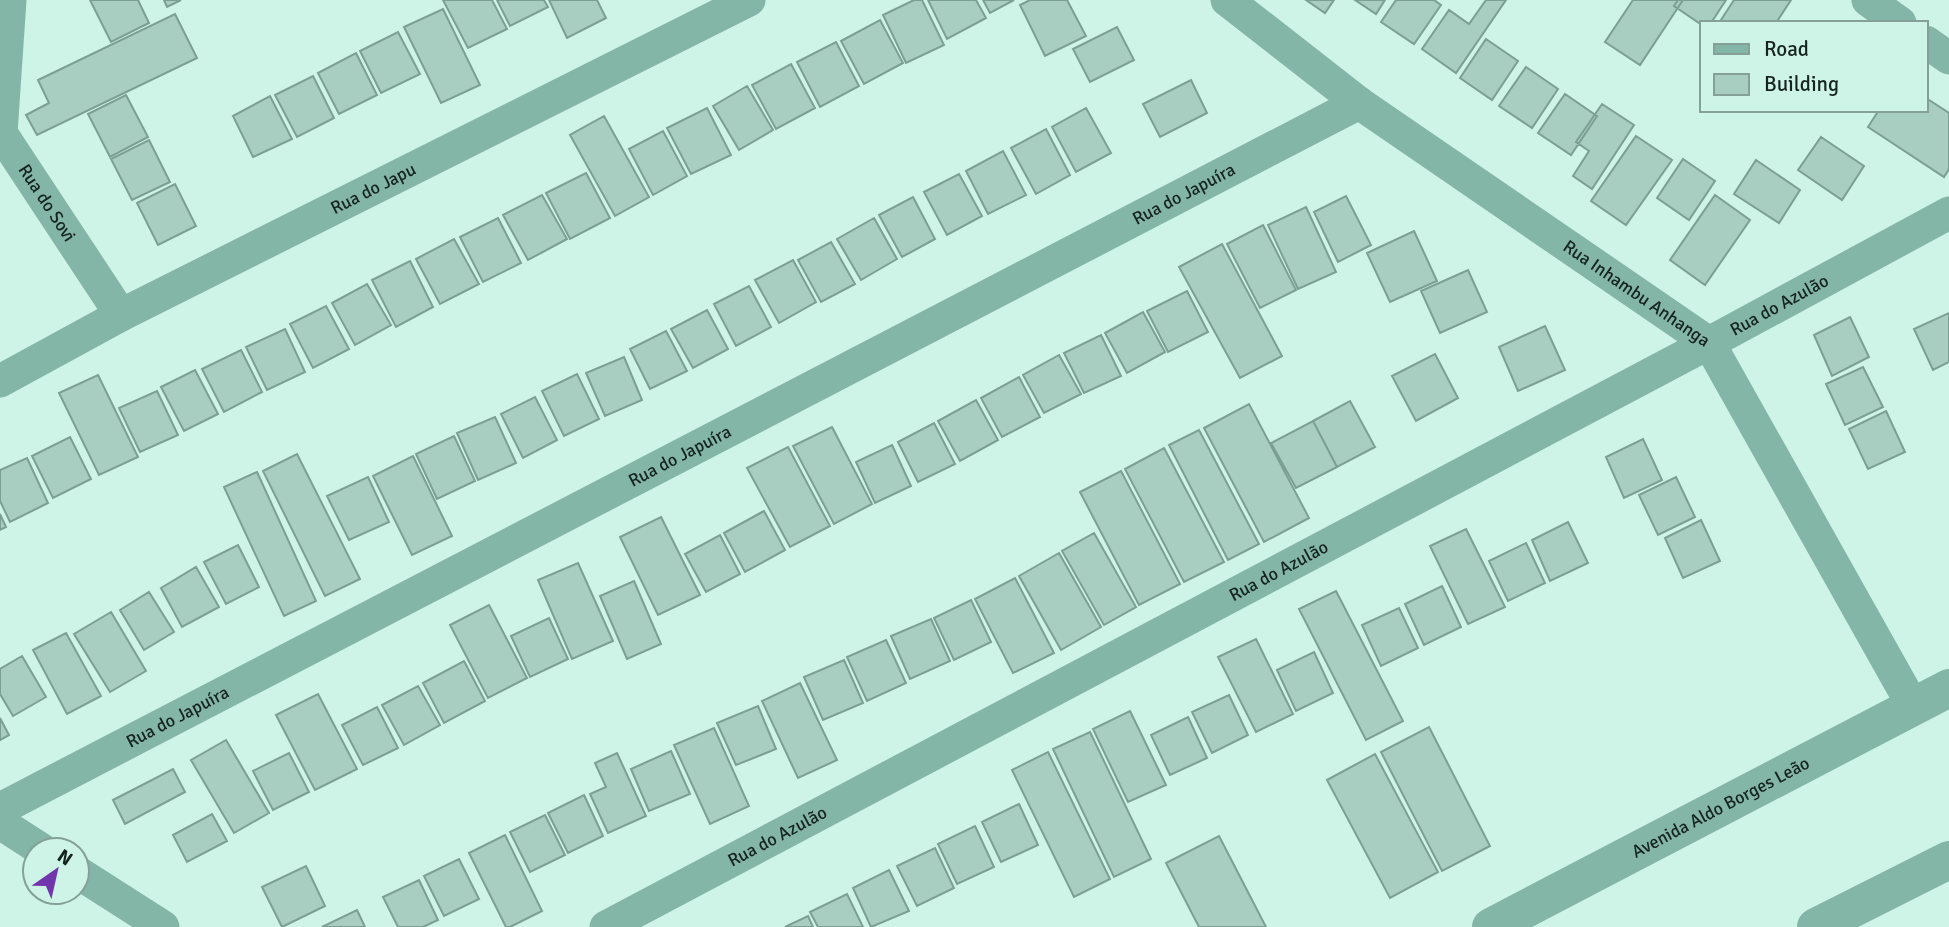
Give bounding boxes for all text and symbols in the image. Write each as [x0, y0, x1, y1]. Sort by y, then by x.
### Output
legend [1700, 21, 1928, 112]
text: Road [1764, 36, 1809, 62]
text: Building [1764, 71, 1839, 97]
street label: Rua do Japu [327, 158, 419, 219]
street label: Rua do Japuíra [1129, 158, 1239, 230]
street label: Rua do Sovi [14, 160, 81, 246]
street label: Rua Inhambu Anhanga [1559, 235, 1714, 351]
street label: Rua do Azulão [1726, 269, 1832, 341]
street label: Rua do Japuíra [625, 420, 735, 492]
street label: Rua do Azulão [1225, 536, 1332, 606]
street label: Rua do Japuíra [122, 681, 233, 753]
street label: Avenida Aldo Borges Leão [1628, 752, 1813, 863]
street label: Rua do Azulão [724, 801, 831, 871]
north arrow [21, 836, 91, 906]
text: N [53, 844, 77, 871]

